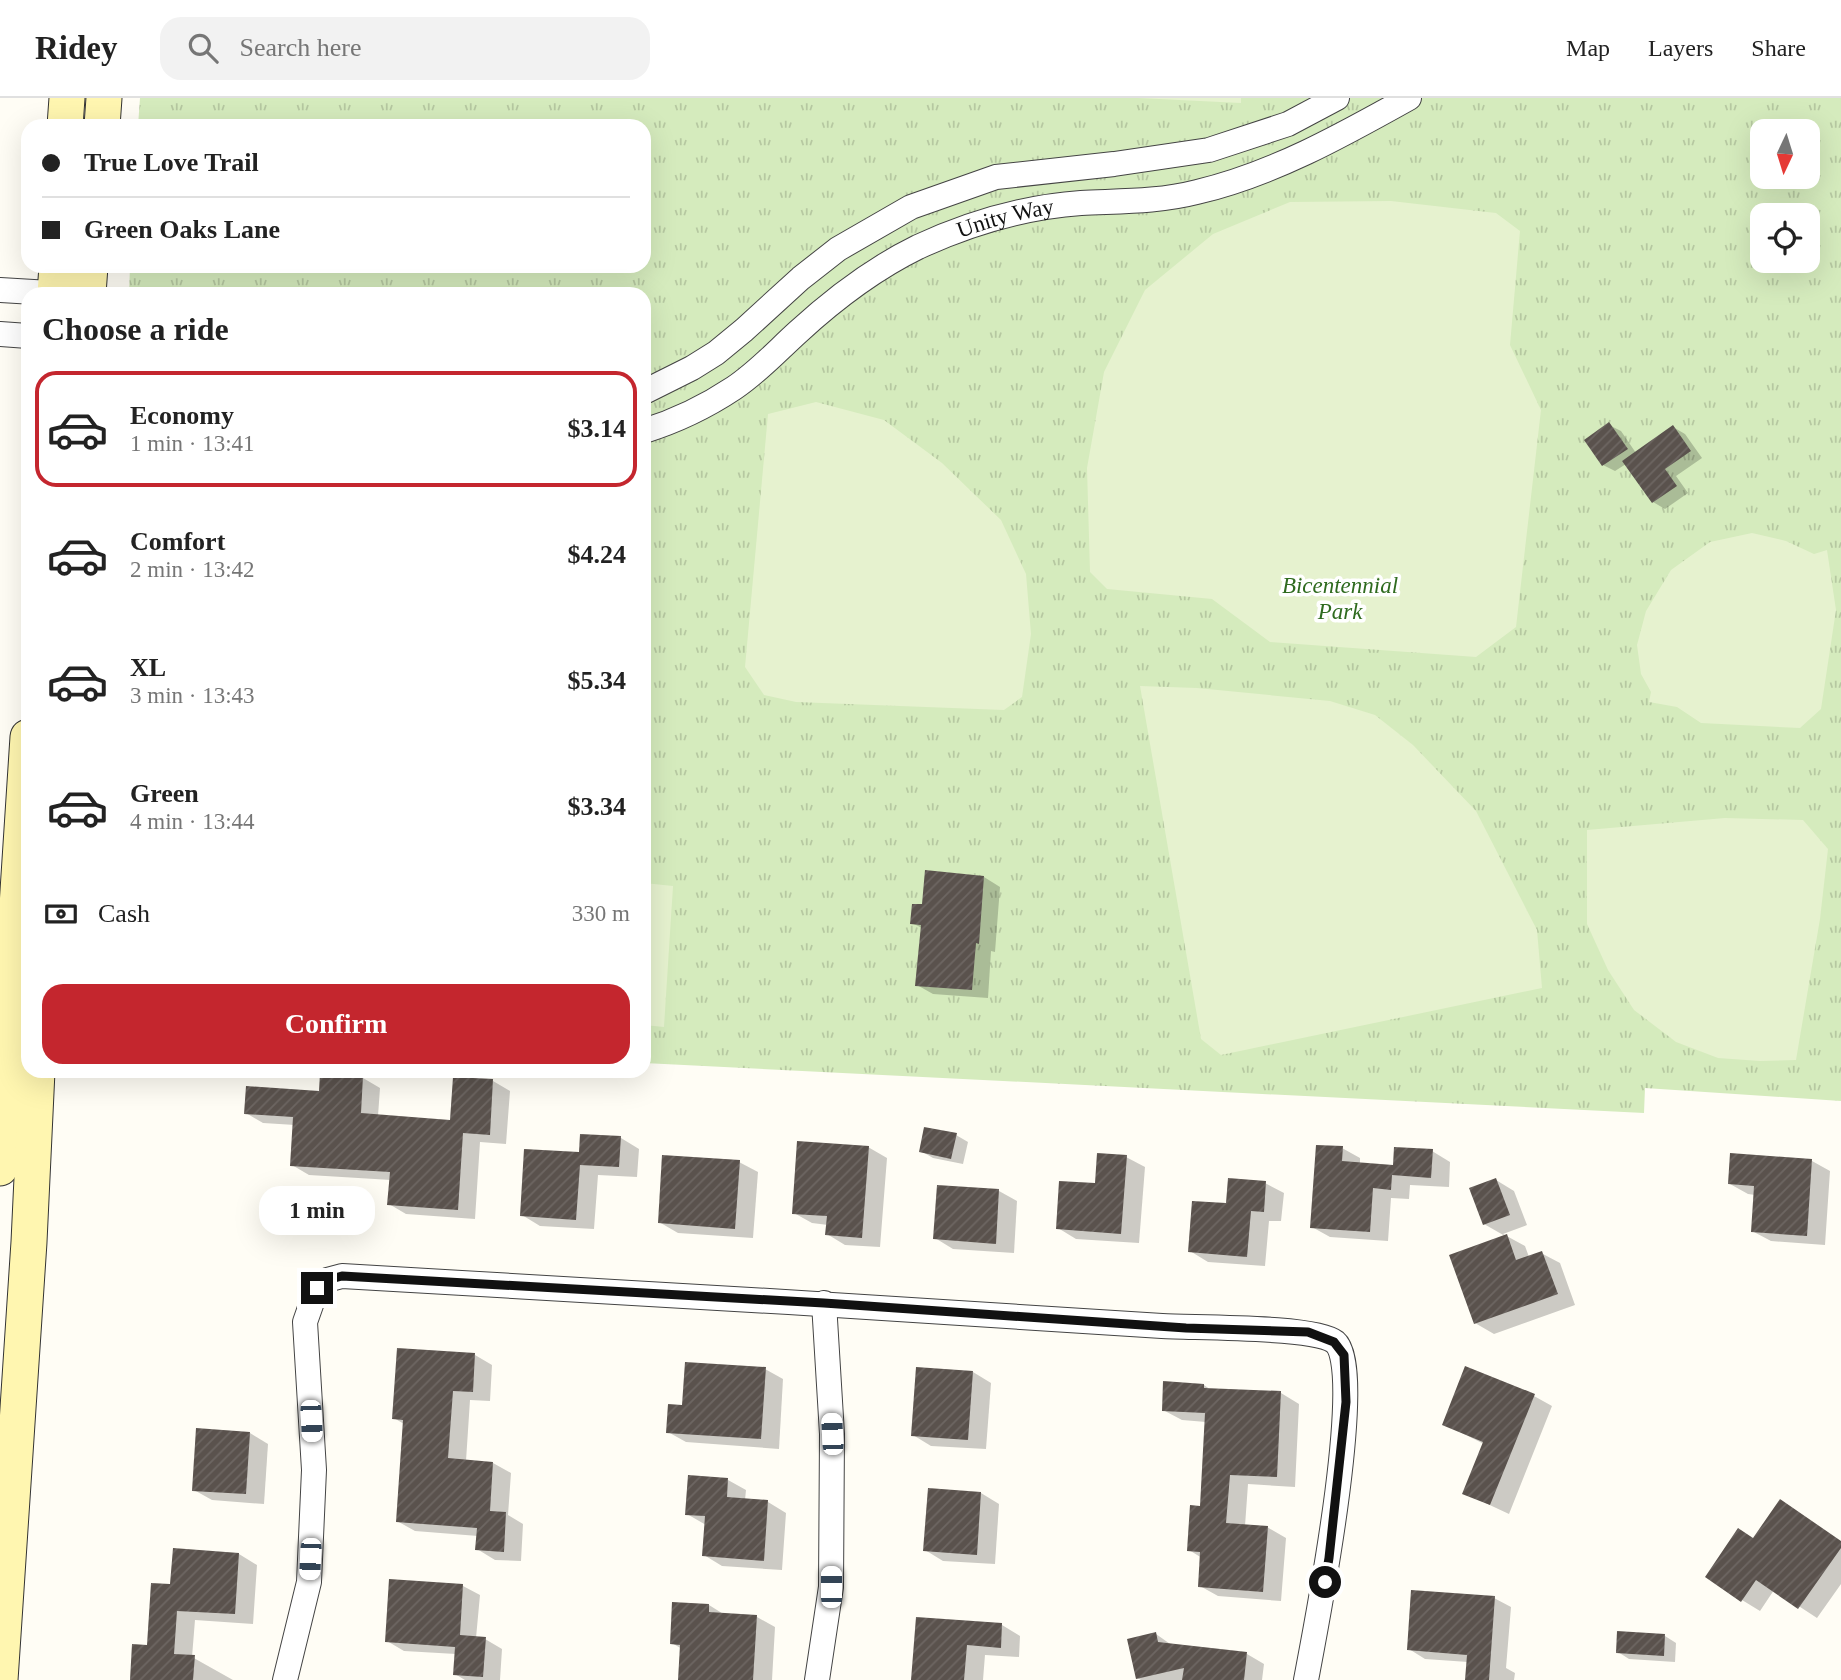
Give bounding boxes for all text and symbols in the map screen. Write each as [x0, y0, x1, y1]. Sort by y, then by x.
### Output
search box [160, 17, 650, 80]
icon: search [184, 29, 222, 67]
text: Ridey [35, 30, 118, 66]
text: Search here [240, 33, 361, 62]
text: Map [1566, 35, 1610, 61]
text: Layers [1648, 35, 1713, 61]
text: Share [1751, 35, 1806, 61]
north arrow [1750, 119, 1820, 189]
map controls [1750, 119, 1820, 273]
text: True Love Trail [84, 148, 259, 177]
street label: Unity Way [953, 193, 1056, 242]
button: locate [1750, 203, 1820, 273]
text: Green Oaks Lane [84, 215, 280, 244]
text: Choose a ride [42, 311, 229, 347]
icon: car [46, 398, 109, 461]
text: Economy [130, 401, 234, 430]
text: $3.14 [568, 414, 626, 443]
text: 1 min · 13:41 [130, 431, 255, 456]
icon: car [46, 524, 109, 587]
text: Comfort [130, 527, 225, 556]
text: $4.24 [568, 540, 626, 569]
text: 2 min · 13:42 [130, 557, 255, 582]
park label: Bicentennial Park [1282, 573, 1398, 624]
icon: car [46, 650, 109, 713]
text: XL [130, 653, 166, 682]
text: $5.34 [568, 666, 626, 695]
text: 3 min · 13:43 [130, 683, 255, 708]
icon: car [46, 776, 109, 839]
text: Green [130, 779, 199, 808]
text: $3.34 [568, 792, 626, 821]
text: 4 min · 13:44 [130, 809, 255, 834]
icon: cash [42, 895, 80, 933]
text: Cash [98, 899, 150, 928]
text: 330 m [572, 901, 630, 926]
button: Confirm [42, 984, 630, 1064]
callout: 1 min [259, 1186, 375, 1236]
text: 1 min [289, 1198, 345, 1223]
route end [301, 1272, 333, 1304]
car [300, 1399, 323, 1443]
car [821, 1412, 844, 1456]
car [299, 1537, 322, 1581]
car [821, 1566, 842, 1608]
route start [1309, 1566, 1341, 1598]

